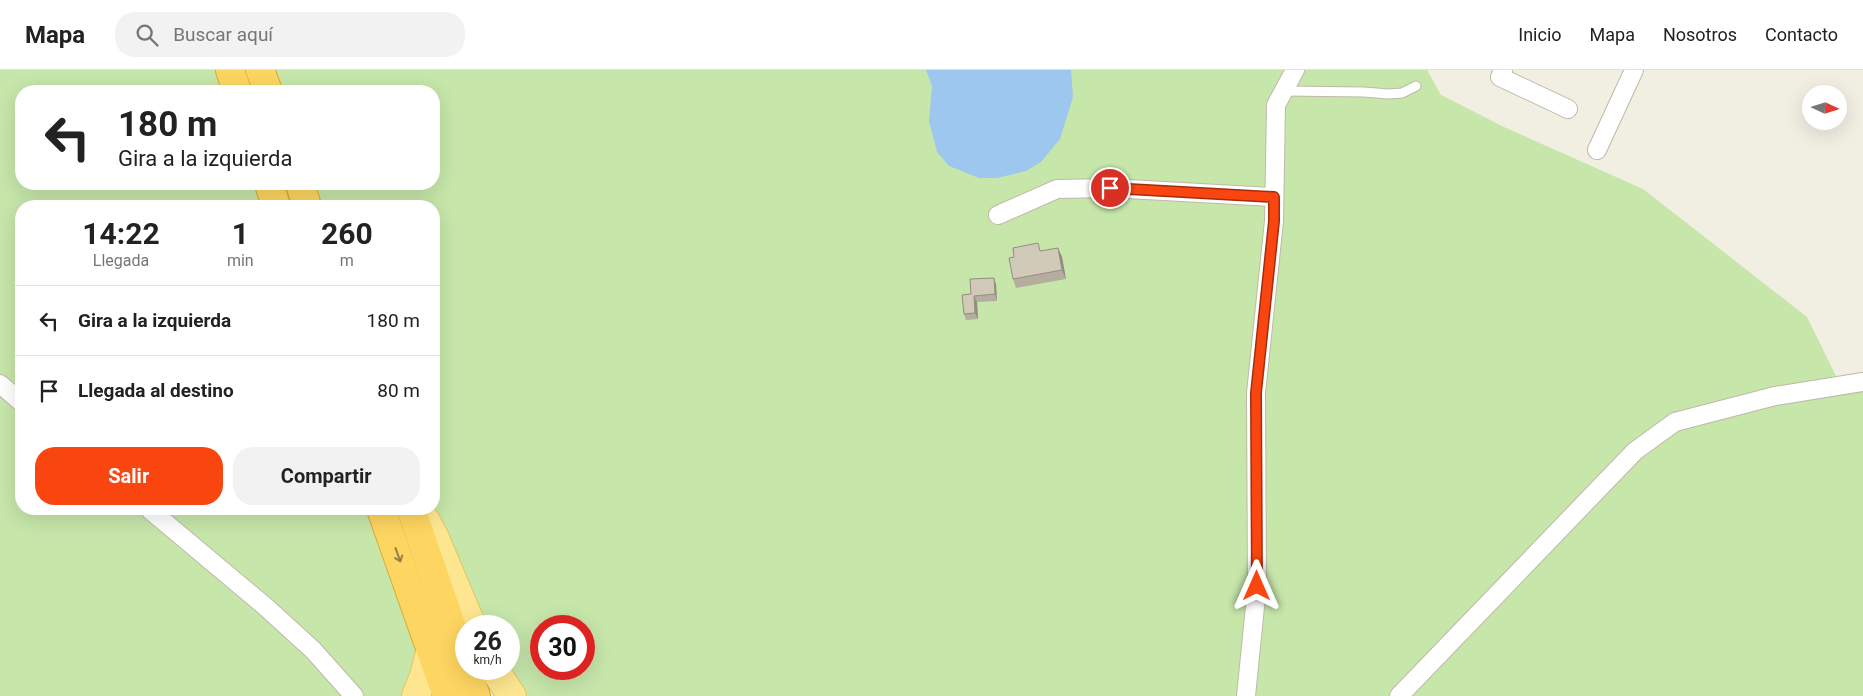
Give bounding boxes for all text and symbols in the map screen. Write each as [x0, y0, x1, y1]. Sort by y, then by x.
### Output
search box [115, 12, 465, 57]
text: Mapa [25, 21, 85, 49]
icon: search [133, 21, 161, 49]
text: Buscar aquí [173, 23, 273, 46]
text: Inicio [1518, 24, 1562, 45]
text: Mapa [1590, 24, 1635, 45]
text: Nosotros [1663, 24, 1737, 45]
text: Contacto [1765, 24, 1838, 45]
north arrow [1802, 85, 1848, 130]
map controls [1802, 85, 1847, 130]
text: 180 m [118, 104, 217, 145]
icon: left [35, 105, 100, 170]
text: Gira a la izquierda [118, 146, 292, 171]
pin [1089, 167, 1131, 209]
icon: arrive [1096, 174, 1124, 202]
text: 14:22 [82, 216, 160, 251]
text: 1 [232, 216, 249, 251]
text: 260 [321, 216, 373, 251]
text: Llegada [93, 251, 149, 270]
text: min [227, 251, 254, 270]
text: m [340, 251, 354, 270]
icon: left [35, 307, 63, 335]
text: Gira a la izquierda [78, 309, 231, 332]
text: 180 m [367, 309, 420, 332]
icon: arrive [35, 377, 63, 405]
text: Llegada al destino [78, 379, 234, 402]
text: 80 m [377, 379, 420, 402]
button: Salir [35, 447, 223, 505]
button: Compartir [233, 447, 420, 505]
one-way arrow [394, 546, 403, 562]
position arrow [1230, 559, 1282, 611]
speed limit sign: 30 [530, 615, 595, 680]
text: 26 [473, 627, 502, 656]
text: km/h [473, 653, 502, 667]

